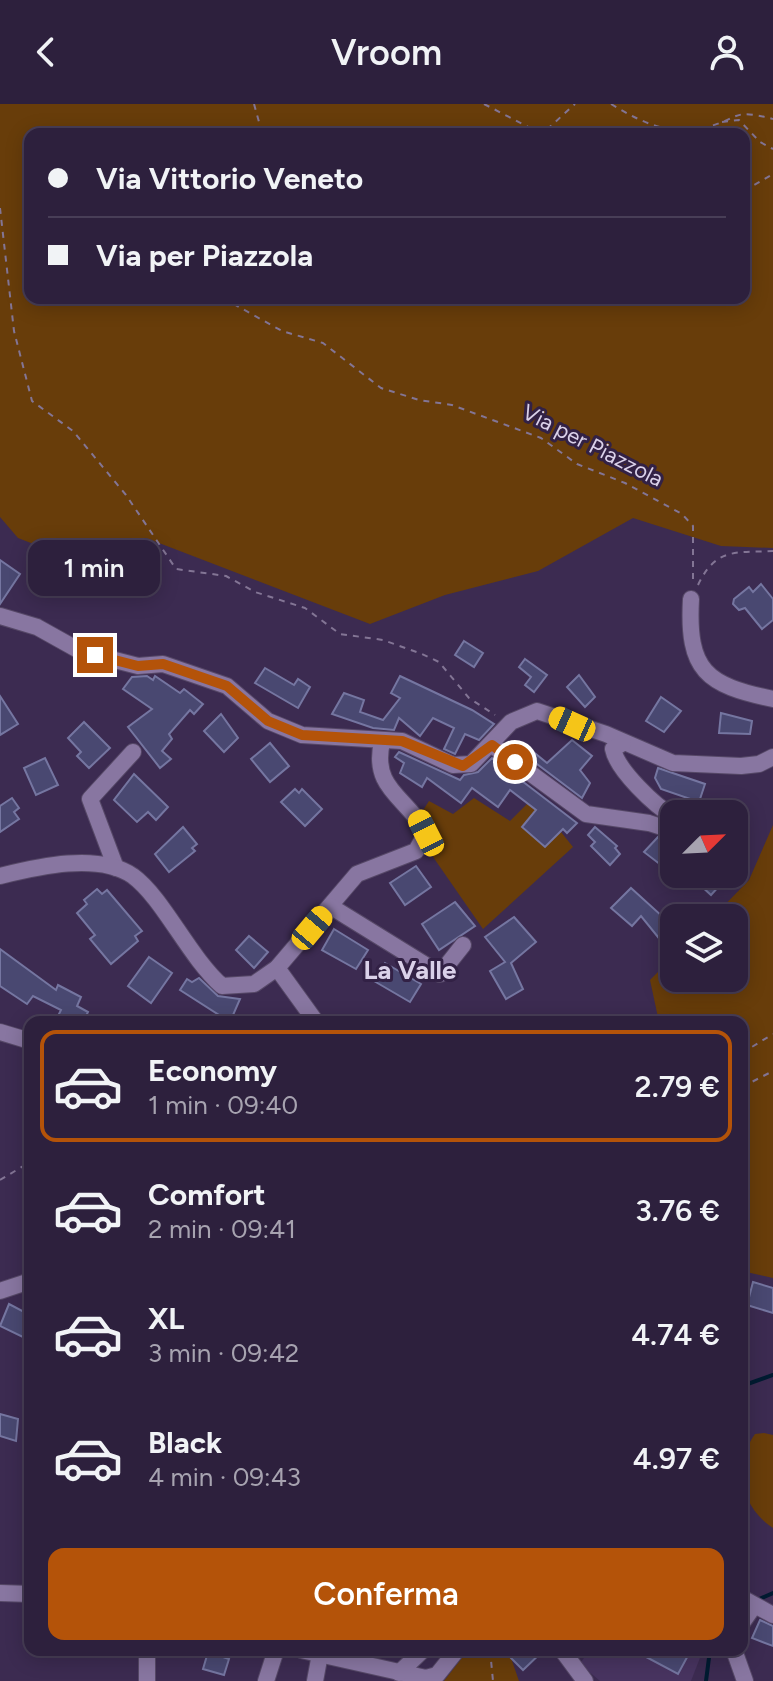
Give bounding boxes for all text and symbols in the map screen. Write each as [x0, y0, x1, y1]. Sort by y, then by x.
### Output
icon: back [24, 30, 68, 74]
icon: person [705, 30, 749, 74]
text: Vroom [331, 31, 442, 74]
text: Via Vittorio Veneto [96, 160, 363, 197]
text: Via per Piazzola [96, 237, 313, 274]
street label: Via per Piazzola [518, 398, 668, 493]
callout: 1 min [29, 539, 161, 595]
text: 1 min [64, 552, 124, 584]
route end [77, 637, 113, 673]
car [545, 703, 599, 745]
route start [497, 744, 533, 780]
north arrow [660, 800, 748, 888]
map controls [660, 800, 748, 992]
car [404, 806, 448, 860]
car [287, 902, 337, 954]
button: layers [660, 904, 748, 992]
district label: La Valle [364, 954, 456, 986]
icon: car [52, 1050, 124, 1122]
text: Economy [148, 1052, 277, 1089]
text: 2.79 € [635, 1068, 720, 1105]
text: 1 min · 09:40 [148, 1089, 298, 1121]
icon: car [52, 1174, 124, 1246]
text: Comfort [148, 1176, 266, 1213]
text: 3.76 € [635, 1192, 720, 1229]
text: 2 min · 09:41 [148, 1213, 296, 1245]
icon: car [52, 1298, 124, 1370]
text: XL [148, 1300, 184, 1337]
text: 4.74 € [631, 1316, 720, 1353]
text: 3 min · 09:42 [148, 1337, 299, 1369]
icon: car [52, 1422, 124, 1494]
text: Black [148, 1424, 222, 1461]
text: 4.97 € [633, 1440, 720, 1477]
text: 4 min · 09:43 [148, 1461, 301, 1493]
button: Conferma [48, 1548, 724, 1640]

